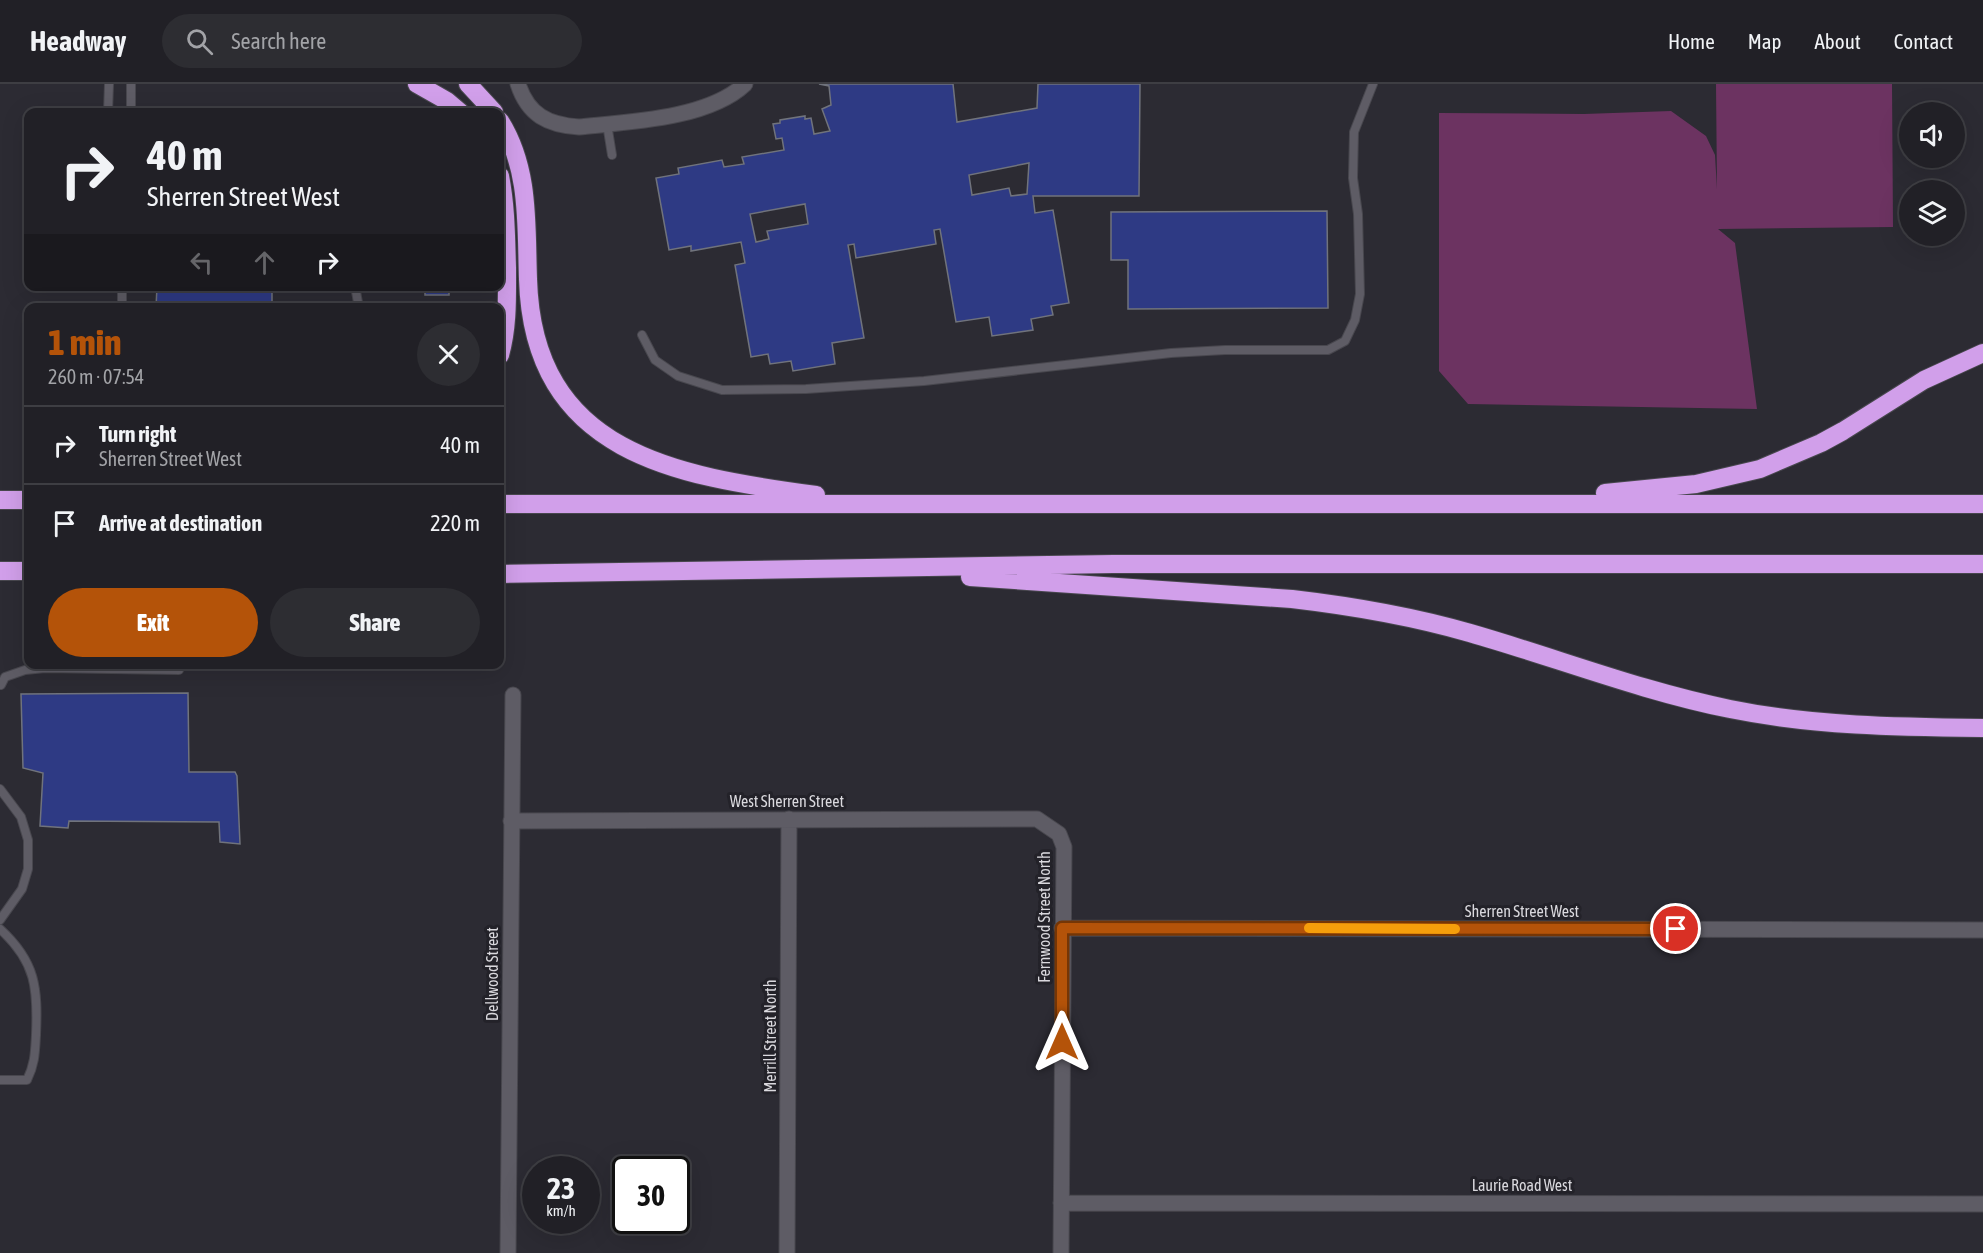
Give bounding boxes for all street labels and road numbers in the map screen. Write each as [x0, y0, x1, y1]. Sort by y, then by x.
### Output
street label: West Sherren Street [730, 792, 845, 810]
street label: Fernwood Street North [1035, 851, 1053, 983]
street label: Sherren Street West [1465, 902, 1580, 920]
street label: Dellwood Street [483, 927, 501, 1021]
street label: Merrill Street North [761, 980, 779, 1092]
street label: Laurie Road West [1472, 1176, 1573, 1194]

